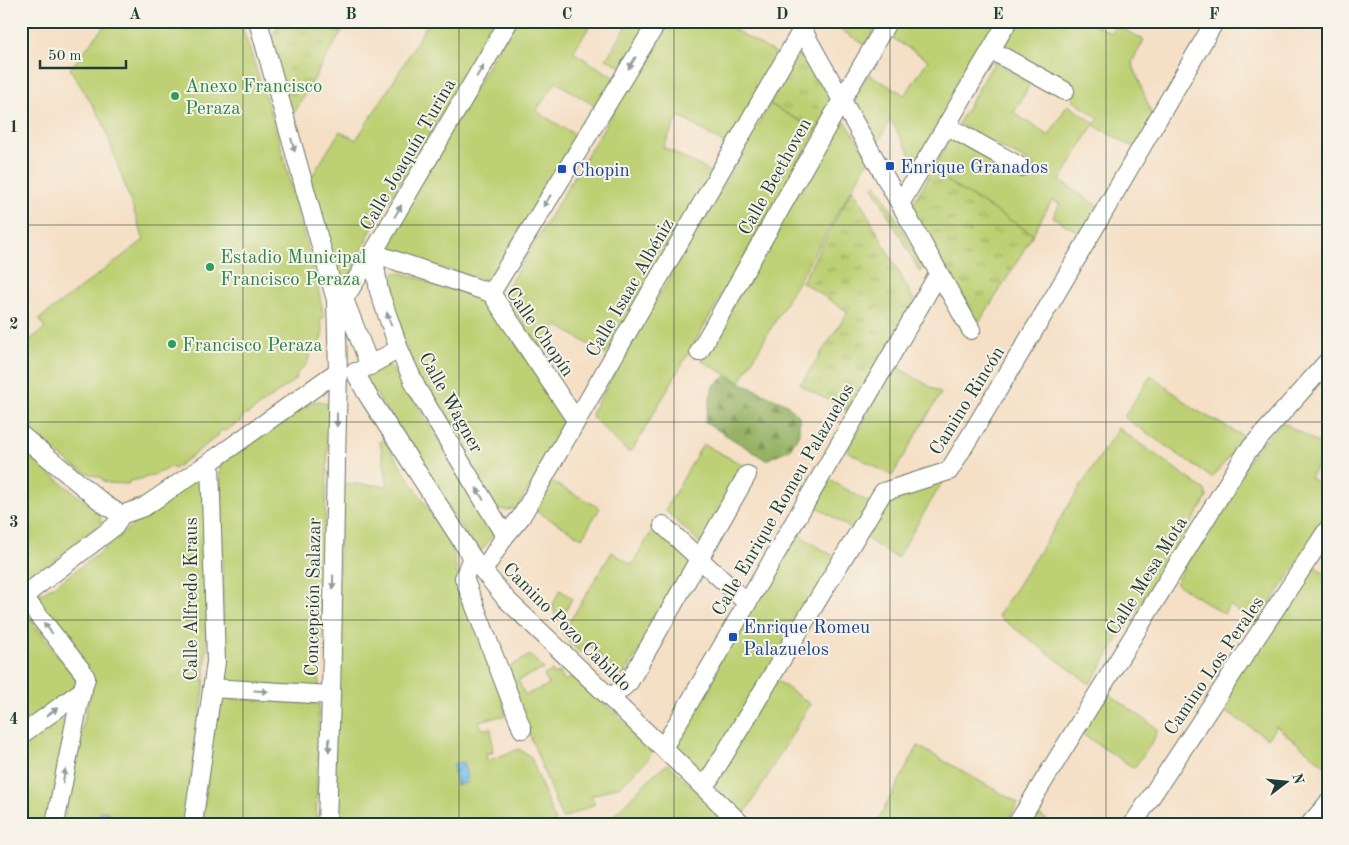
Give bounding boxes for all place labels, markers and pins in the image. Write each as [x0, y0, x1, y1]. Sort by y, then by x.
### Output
place label: Anexo Francisco Peraza [185, 78, 322, 119]
marker: Anexo Francisco Peraza [169, 90, 181, 102]
place label: Enrique Granados [900, 159, 1048, 178]
marker: Enrique Granados [884, 160, 896, 172]
place label: Chopin [572, 162, 630, 181]
marker: Chopin [556, 163, 568, 175]
place label: Estadio Municipal Francisco Peraza [220, 249, 366, 290]
marker: Estadio Municipal Francisco Peraza [204, 261, 216, 273]
place label: Francisco Peraza [182, 337, 323, 356]
marker: Francisco Peraza [166, 338, 178, 350]
place label: Enrique Romeu Palazuelos [743, 619, 870, 660]
marker: Enrique Romeu Palazuelos [727, 631, 739, 643]

